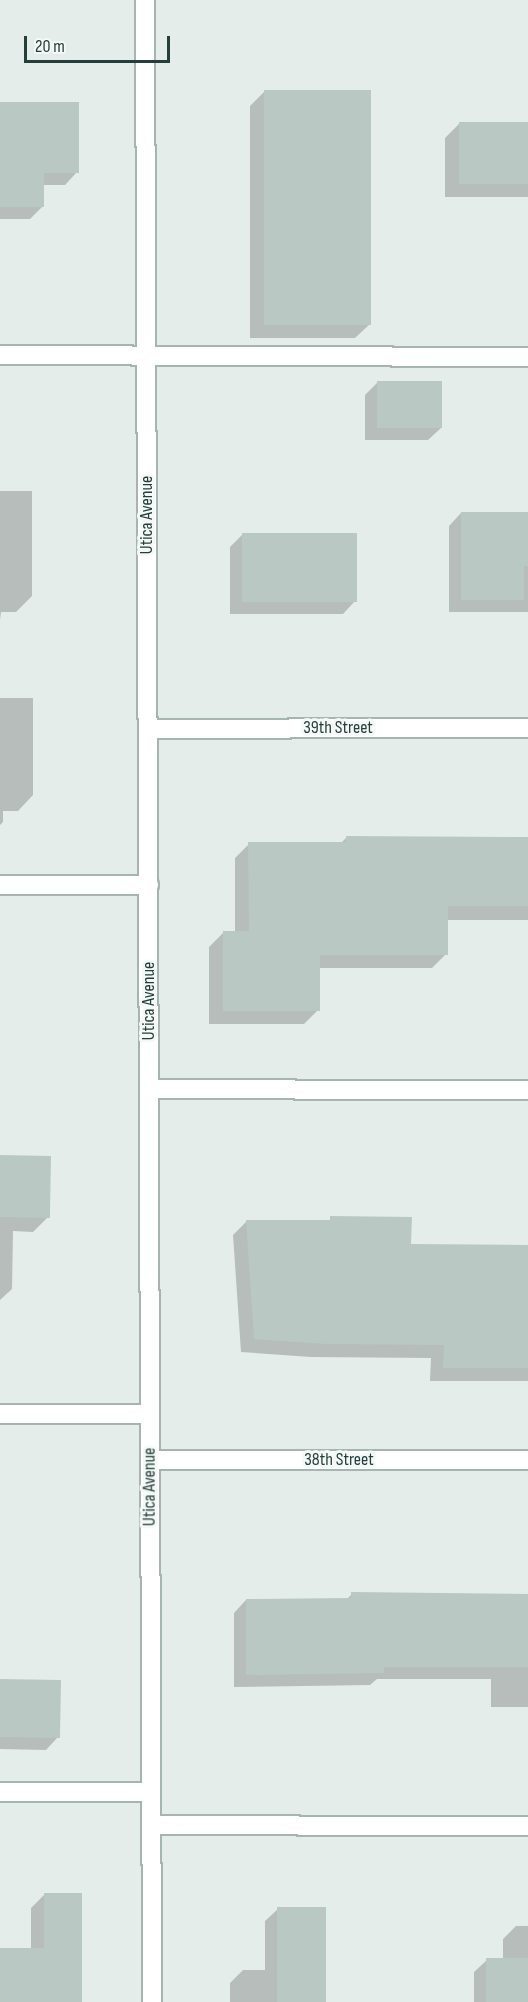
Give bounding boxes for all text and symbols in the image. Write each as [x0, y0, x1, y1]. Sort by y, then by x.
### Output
scale bar [27, 24, 172, 62]
text: 20 m [35, 36, 65, 57]
street label: Utica Avenue [136, 476, 158, 554]
street label: 39th Street [303, 717, 373, 739]
street label: Utica Avenue [138, 962, 160, 1040]
street label: Utica Avenue [139, 1448, 161, 1526]
street label: 38th Street [304, 1449, 374, 1471]

